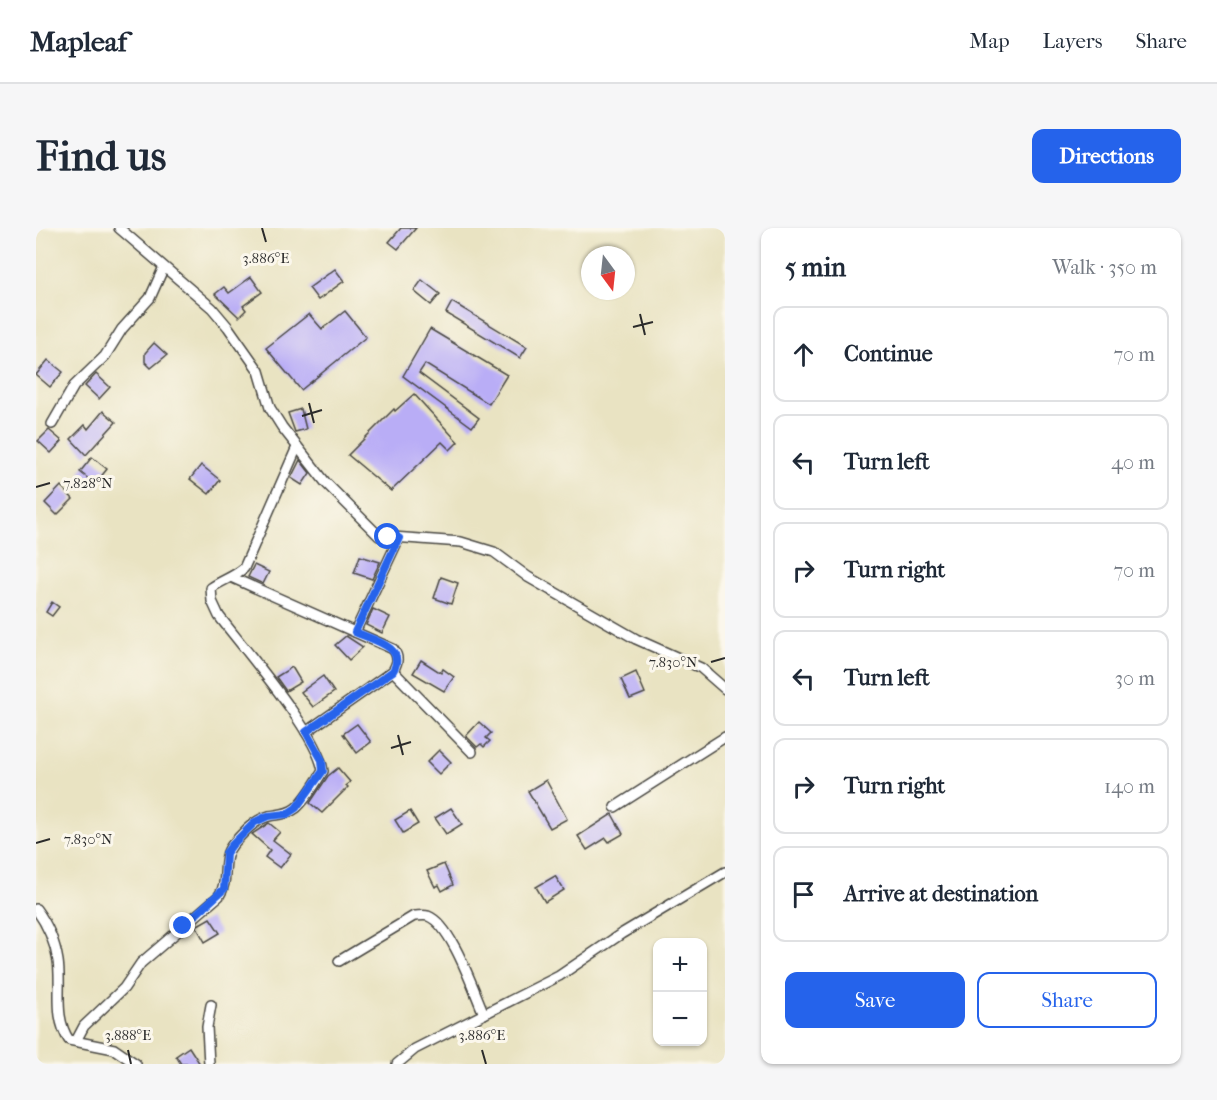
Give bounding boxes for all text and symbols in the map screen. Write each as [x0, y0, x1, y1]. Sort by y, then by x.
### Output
text: Mapleaf [30, 25, 127, 58]
text: Map [969, 29, 1010, 53]
text: Layers [1043, 29, 1102, 53]
text: Share [1135, 29, 1187, 53]
button: Directions [1032, 129, 1181, 183]
text: Find us [36, 132, 166, 181]
north arrow [581, 246, 635, 300]
text: 3.886°E [243, 249, 289, 267]
text: 5 min [785, 252, 846, 283]
text: Walk · 350 m [1052, 256, 1157, 279]
icon: ahead [787, 338, 820, 371]
text: Continue [844, 341, 933, 367]
text: 70 m [1113, 343, 1155, 366]
icon: left [787, 446, 820, 479]
text: Turn left [844, 449, 930, 475]
text: 40 m [1111, 451, 1155, 474]
text: 7.828°N [63, 474, 113, 492]
route start [374, 523, 400, 549]
icon: right [787, 554, 820, 587]
text: Turn right [844, 557, 945, 583]
text: 70 m [1113, 559, 1155, 582]
text: 7.830°N [649, 653, 698, 671]
icon: left [787, 662, 820, 695]
text: Turn left [844, 665, 930, 691]
text: 30 m [1115, 667, 1155, 690]
icon: right [787, 770, 820, 803]
text: Turn right [844, 773, 945, 799]
text: 140 m [1104, 775, 1155, 798]
text: 7.830°N [64, 830, 113, 848]
icon: arrive [787, 878, 820, 911]
text: Arrive at destination [844, 881, 1038, 907]
route end [169, 912, 195, 938]
map controls [653, 938, 707, 1046]
button: + [653, 938, 707, 992]
button: Save [785, 972, 965, 1028]
button: Share [977, 972, 1157, 1028]
button: − [653, 992, 707, 1046]
text: 3.888°E [105, 1026, 151, 1044]
text: 3.886°E [459, 1026, 505, 1044]

